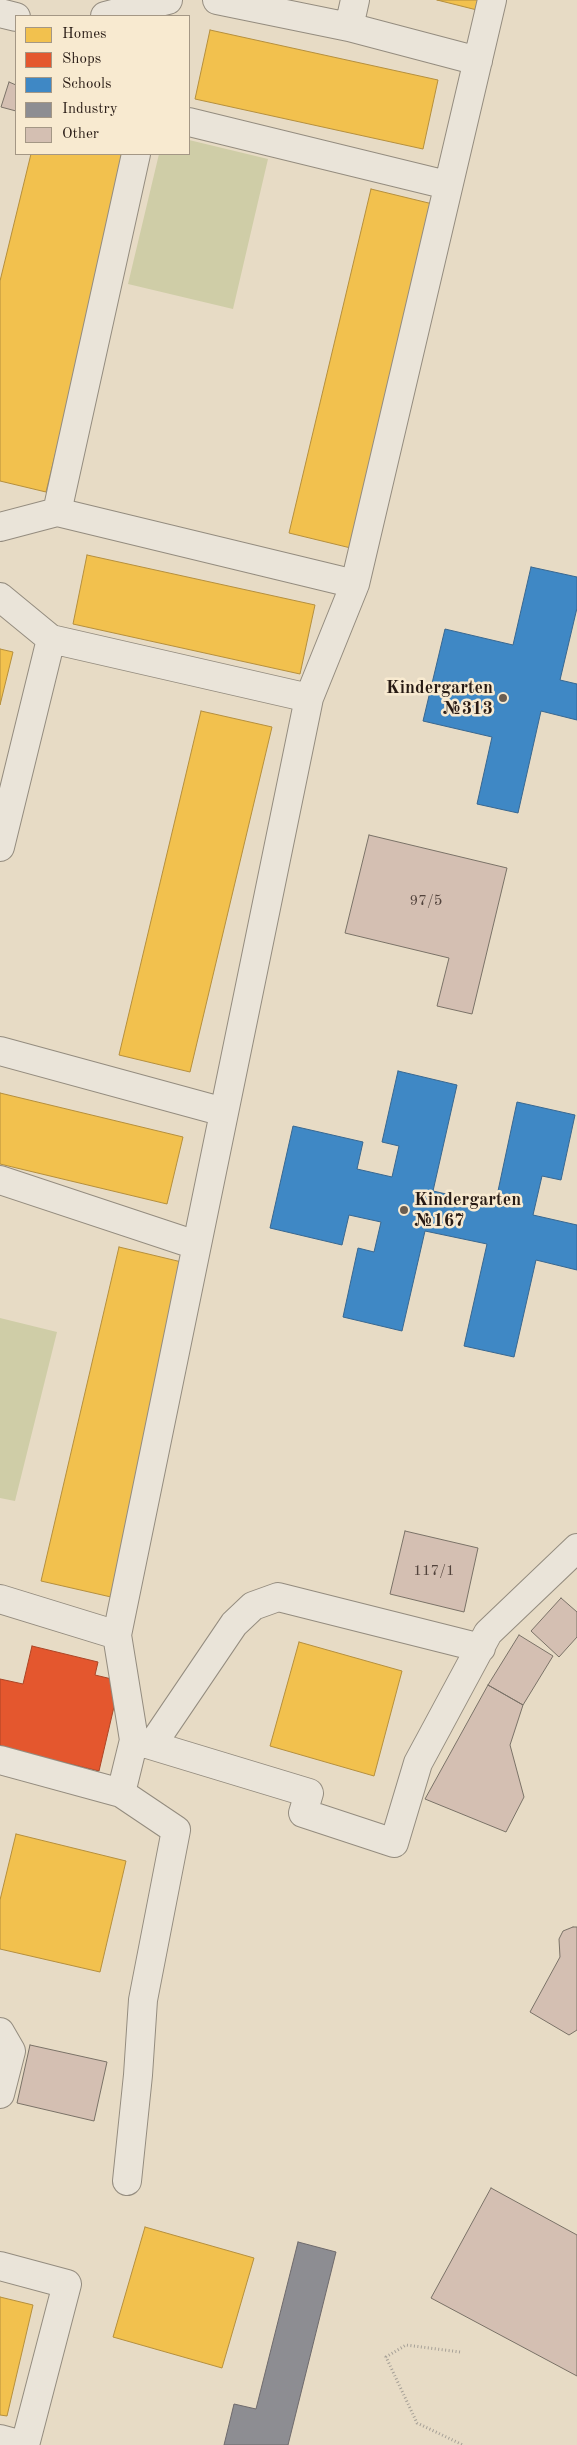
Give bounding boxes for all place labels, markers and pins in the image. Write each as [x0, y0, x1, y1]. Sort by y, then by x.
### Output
place label: Kindergarten №313 [386, 677, 493, 720]
marker: Kindergarten №313 [497, 692, 509, 704]
place label: Kindergarten №167 [414, 1189, 521, 1232]
marker: Kindergarten №167 [398, 1204, 410, 1216]

